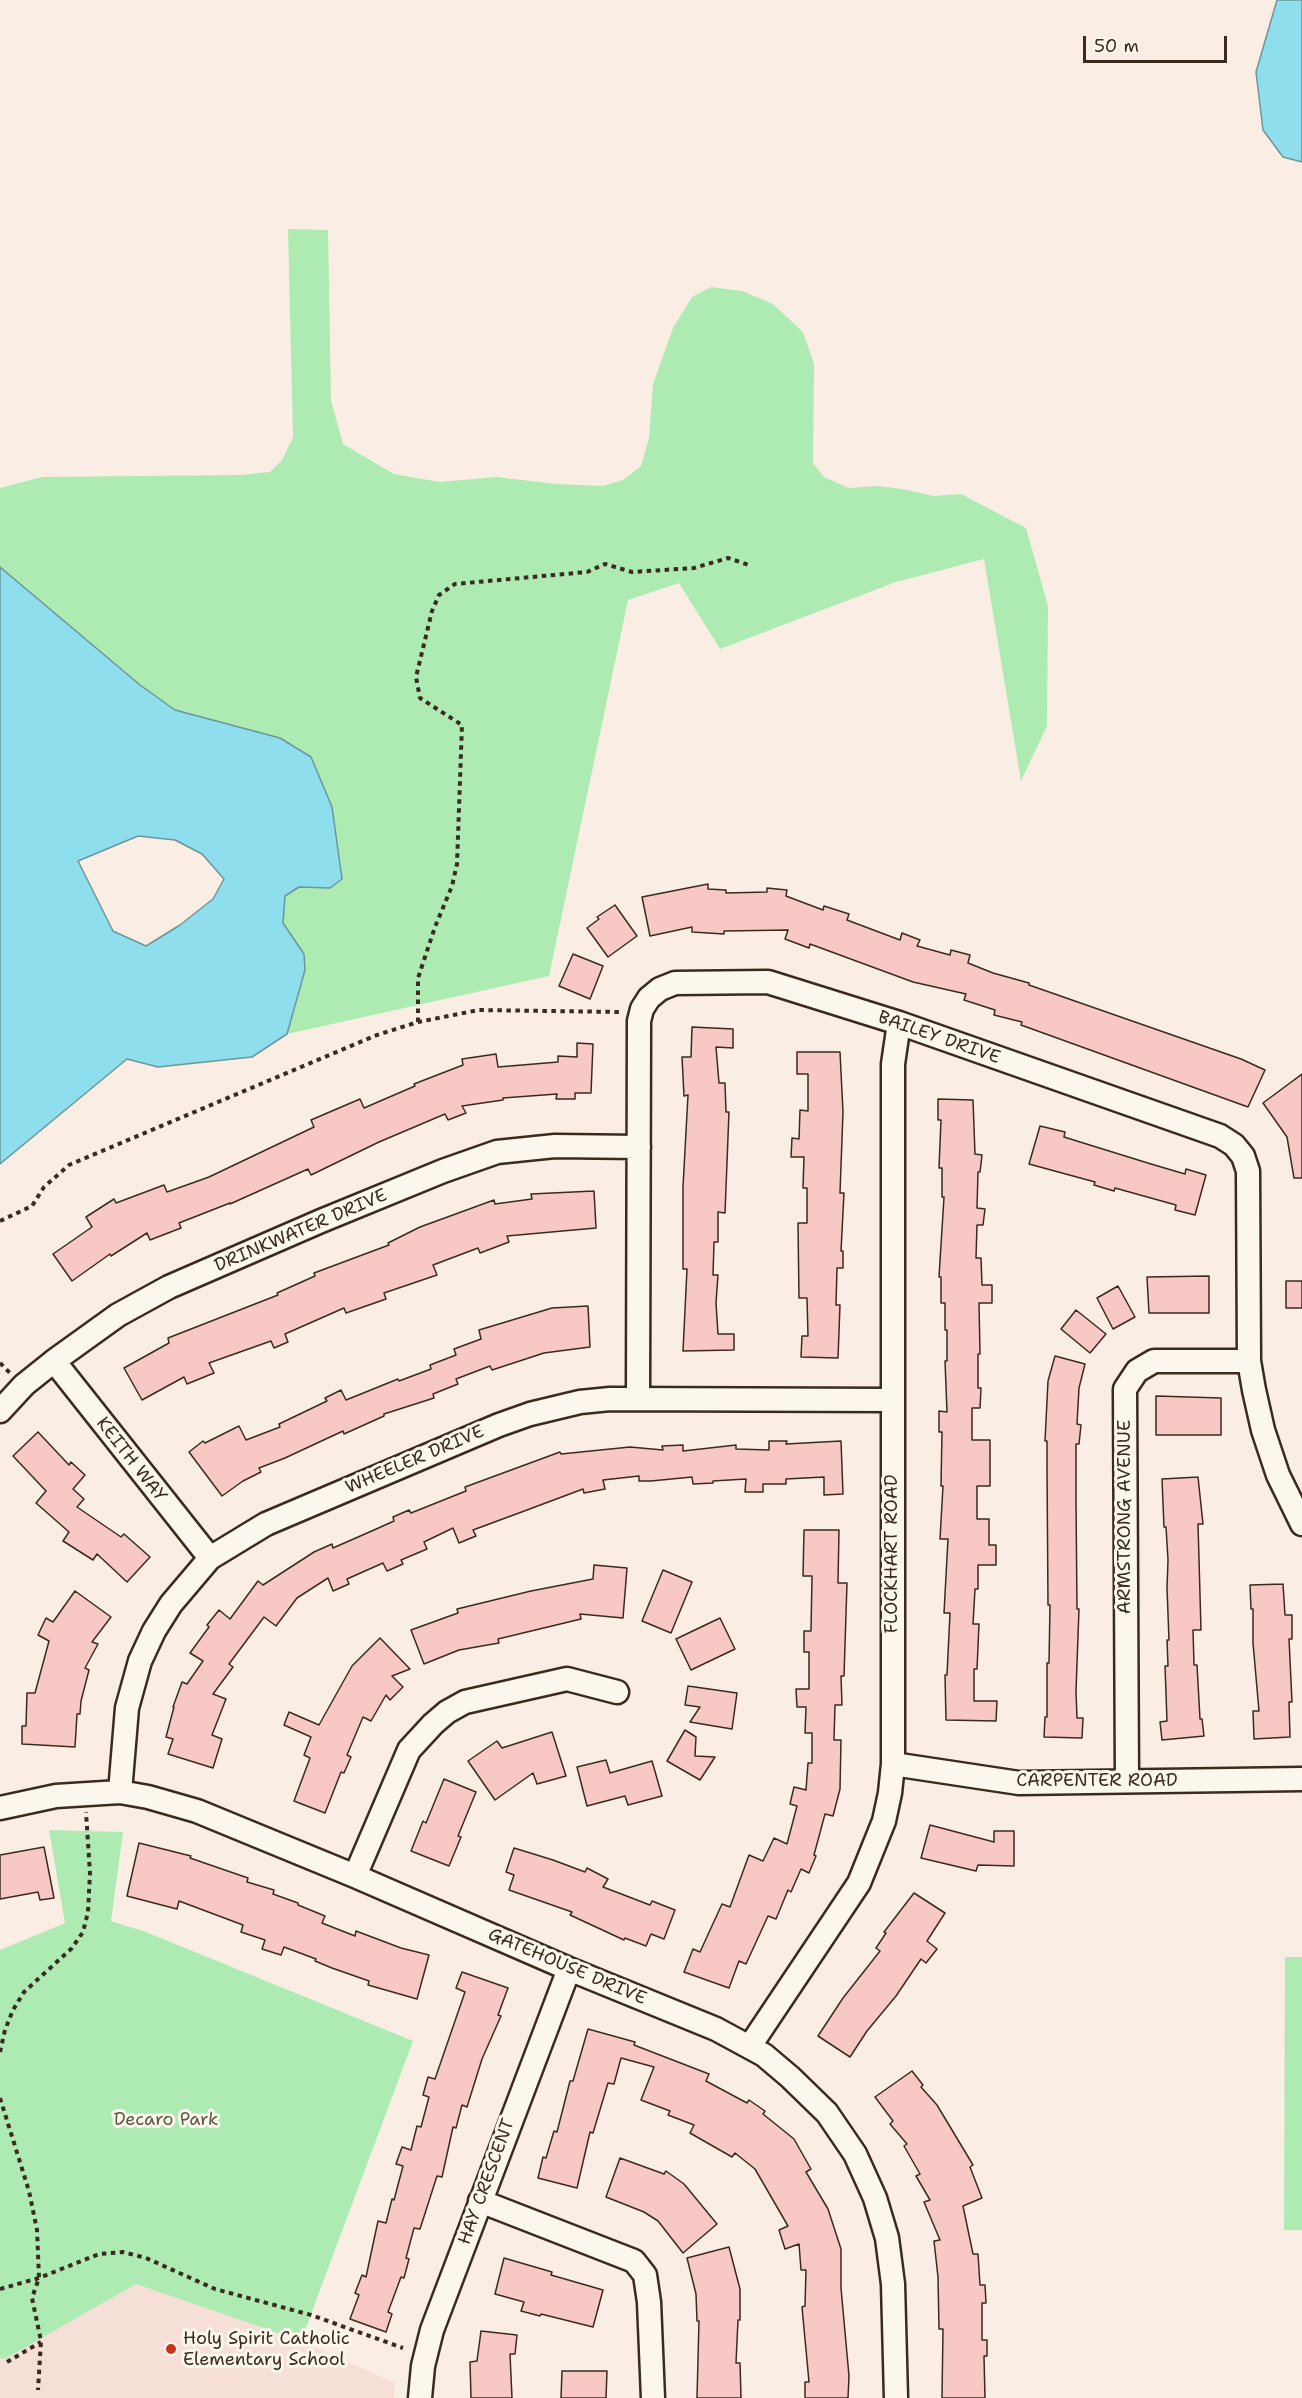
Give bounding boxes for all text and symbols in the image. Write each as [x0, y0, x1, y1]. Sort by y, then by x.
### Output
scale bar [1086, 24, 1230, 62]
text: 50 m [1094, 34, 1139, 58]
street label: BAILEY DRIVE [875, 1007, 1003, 1069]
street label: DRINKWATER DRIVE [211, 1185, 391, 1277]
street label: KEITH WAY [91, 1413, 171, 1507]
street label: ARMSTRONG AVENUE [1114, 1420, 1136, 1614]
street label: WHEELER DRIVE [342, 1421, 488, 1499]
street label: FLOCKHART ROAD [881, 1474, 903, 1634]
street label: CARPENTER ROAD [1016, 1770, 1178, 1792]
street label: GATEHOUSE DRIVE [485, 1924, 649, 2010]
park label: Decaro Park [114, 2109, 218, 2131]
street label: HAY CRESCENT [454, 2116, 520, 2248]
place label: Holy Spirit Catholic Elementary School [183, 2328, 350, 2370]
marker: Holy Spirit Catholic Elementary School [164, 2342, 178, 2356]

